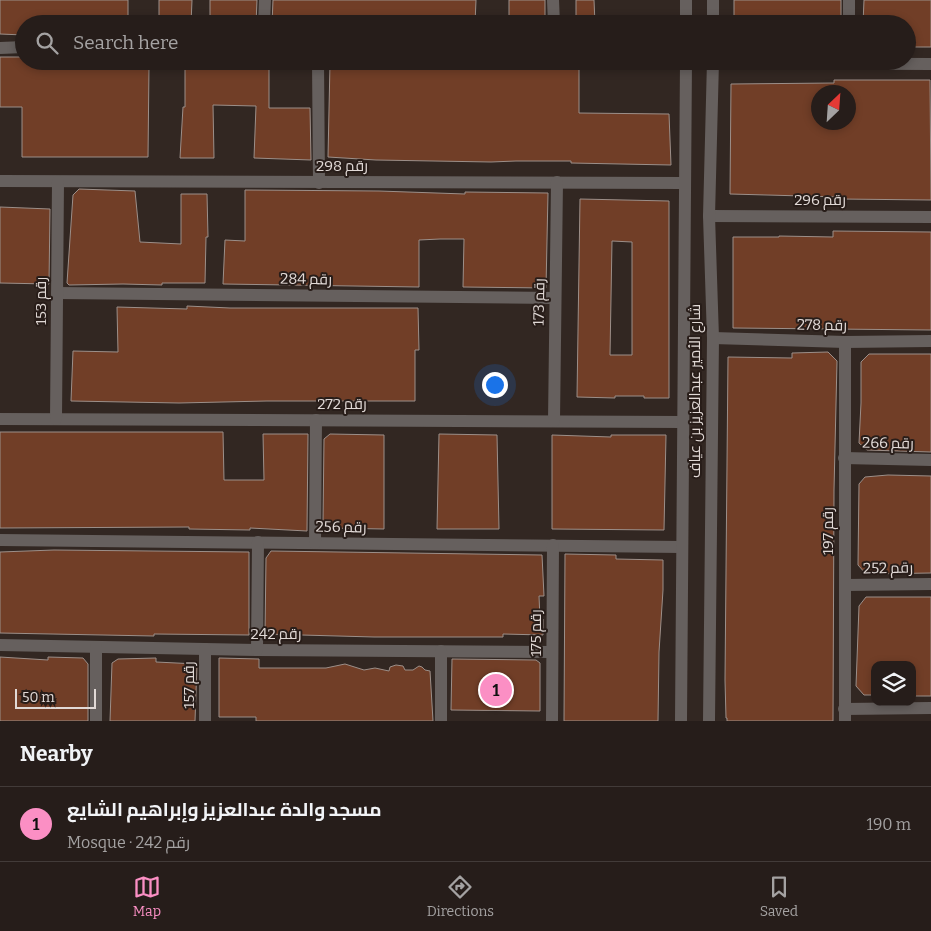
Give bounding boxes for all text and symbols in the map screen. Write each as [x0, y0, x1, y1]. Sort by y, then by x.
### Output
search box [15, 15, 916, 70]
icon: search [33, 29, 61, 57]
text: Search here [73, 31, 178, 54]
north arrow [811, 85, 856, 130]
street label: رقم 298 [316, 157, 368, 176]
street label: رقم 296 [794, 191, 846, 210]
street label: رقم 284 [280, 270, 332, 289]
street label: رقم 153 [32, 277, 51, 325]
street label: رقم 173 [530, 278, 549, 326]
street label: شارع الأمير عبدالعزيز بن عياف [686, 304, 706, 478]
street label: رقم 278 [797, 316, 847, 335]
your location [482, 372, 508, 398]
street label: رقم 272 [317, 395, 367, 414]
street label: رقم 266 [862, 434, 914, 453]
street label: رقم 197 [819, 507, 838, 555]
street label: رقم 256 [315, 518, 367, 537]
street label: رقم 252 [863, 559, 913, 578]
street label: رقم 175 [527, 609, 546, 657]
street label: رقم 242 [250, 625, 302, 644]
street label: رقم 157 [180, 661, 199, 709]
map controls [871, 661, 916, 706]
button: layers [871, 661, 916, 706]
pin: 1 [480, 671, 512, 709]
scale bar [15, 686, 96, 709]
text: 50 m [22, 689, 55, 706]
text: Nearby [20, 741, 93, 767]
text: مسجد والدة عبدالعزيز وإبراهيم الشايع [67, 798, 382, 821]
text: 1 [33, 815, 39, 834]
text: 190 m [866, 815, 911, 834]
text: Mosque · رقم 242 [67, 833, 190, 852]
tab: Map [133, 873, 161, 920]
tab: Directions [427, 873, 494, 920]
tab: Saved [760, 873, 798, 920]

